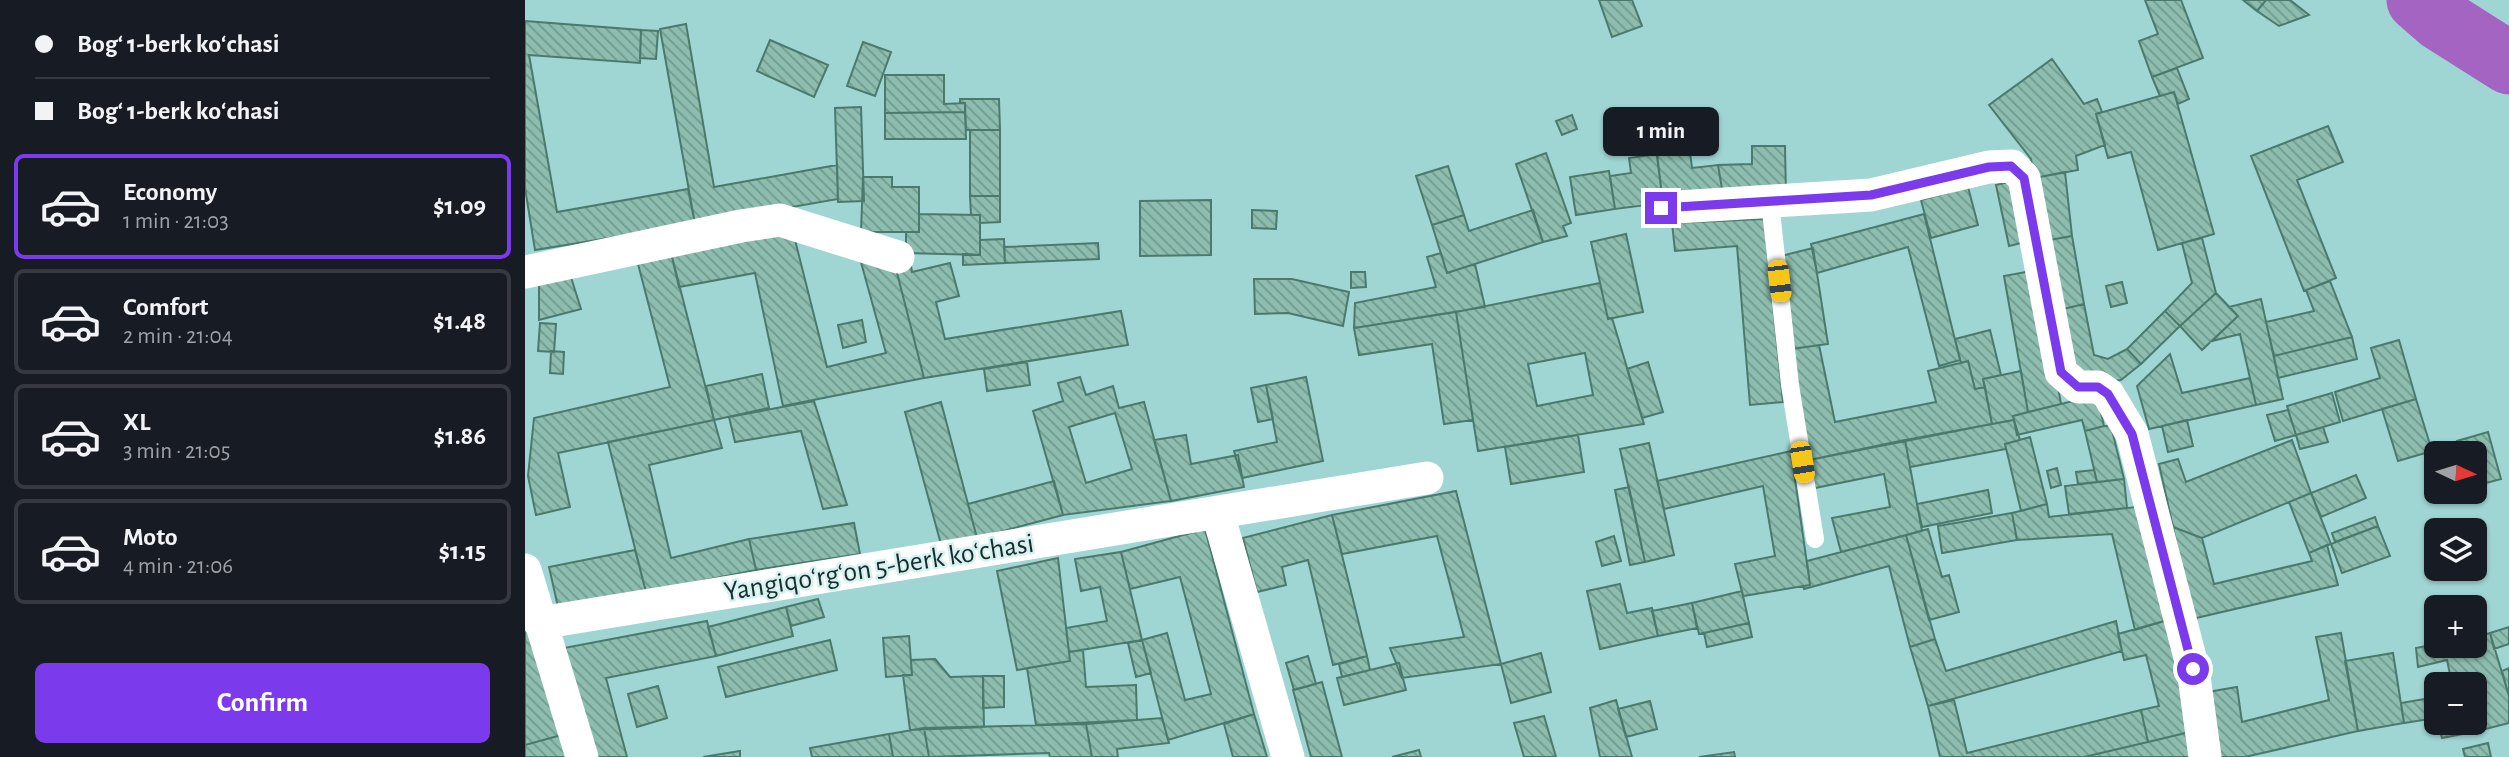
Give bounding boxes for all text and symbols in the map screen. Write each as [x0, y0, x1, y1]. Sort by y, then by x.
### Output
text: Bogʻ 1-berk koʻchasi [77, 31, 280, 57]
text: Bogʻ 1-berk koʻchasi [77, 98, 280, 124]
callout: 1 min [1603, 106, 1719, 156]
text: 1 min [1637, 120, 1685, 143]
icon: car [39, 175, 102, 238]
text: Economy [123, 179, 217, 205]
route end [1645, 192, 1677, 224]
text: $1.09 [433, 193, 486, 219]
text: 1 min · 21:03 [123, 210, 229, 233]
car [1767, 259, 1792, 303]
icon: car [39, 290, 102, 353]
text: Comfort [123, 294, 208, 320]
text: $1.48 [433, 308, 486, 334]
text: 2 min · 21:04 [123, 325, 233, 348]
icon: car [39, 405, 102, 468]
text: XL [123, 409, 150, 435]
text: $1.86 [434, 423, 486, 449]
text: 3 min · 21:05 [123, 440, 230, 463]
car [1789, 440, 1816, 484]
north arrow [2424, 441, 2487, 504]
map controls [2424, 441, 2487, 735]
button: layers [2424, 518, 2487, 581]
icon: car [39, 520, 102, 583]
text: Moto [123, 524, 178, 550]
street label: Yangiqoʻrgʻon 5-berk koʻchasi [722, 530, 1036, 606]
text: $1.15 [438, 538, 486, 564]
text: 4 min · 21:06 [123, 555, 233, 578]
button: + [2424, 595, 2487, 658]
route start [2177, 653, 2209, 685]
button: Confirm [35, 663, 490, 743]
button: − [2424, 672, 2487, 735]

